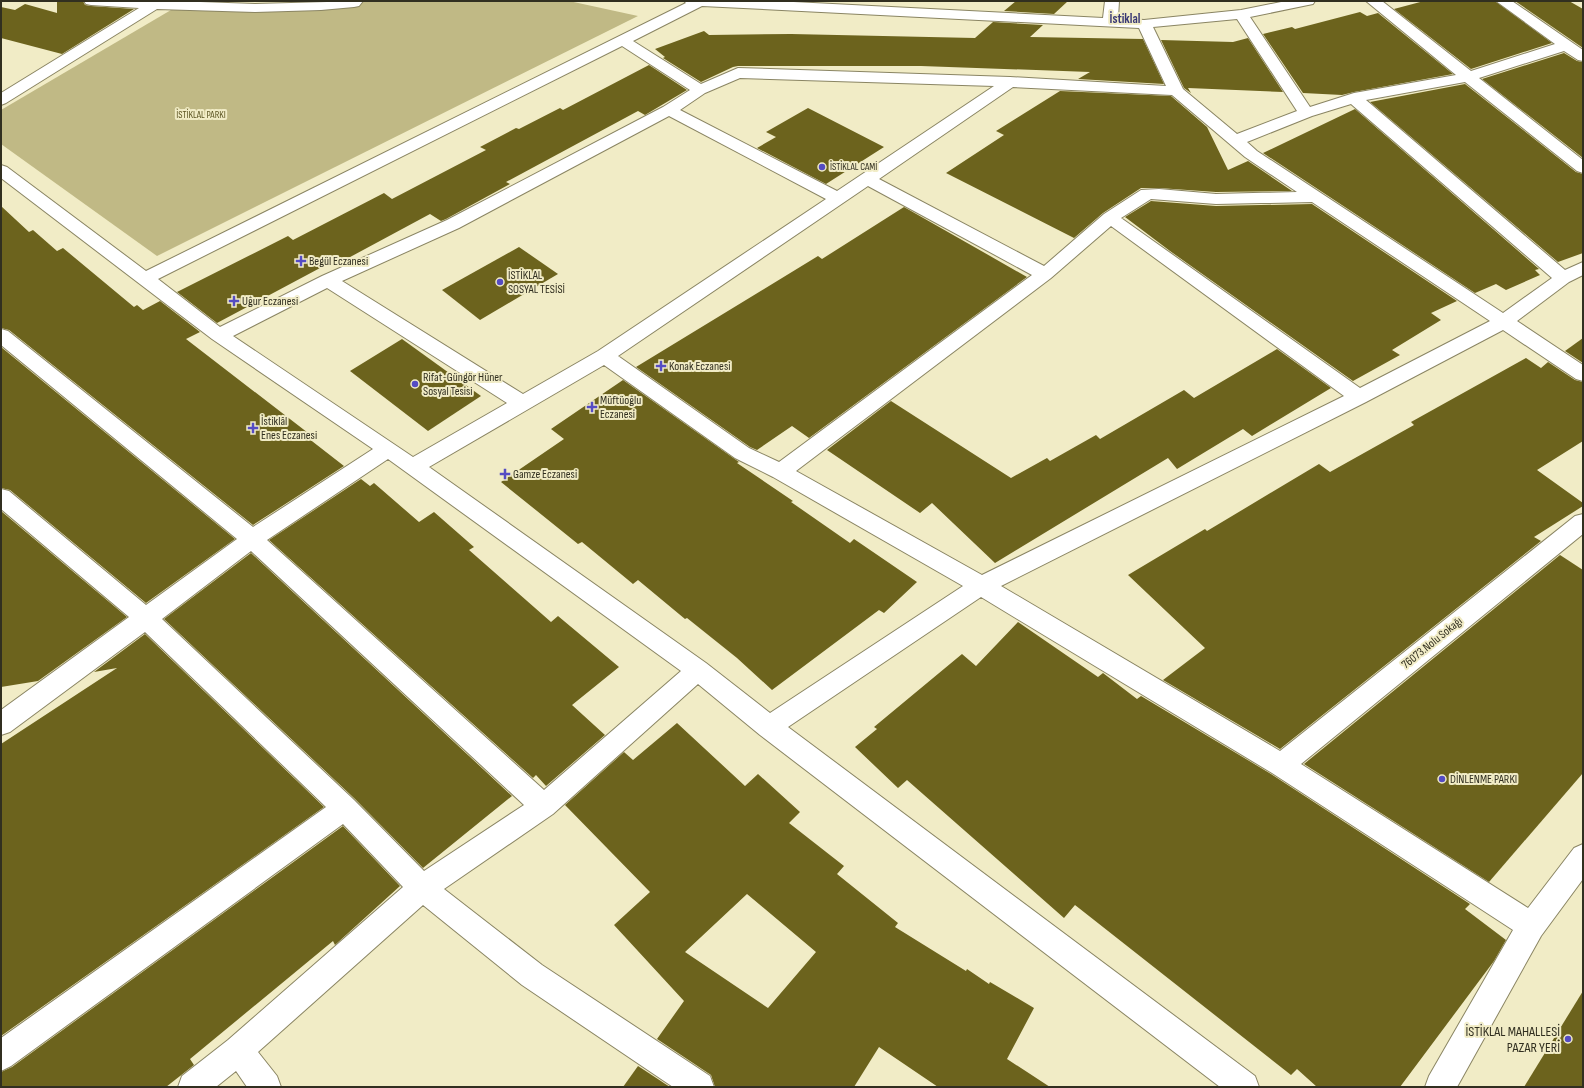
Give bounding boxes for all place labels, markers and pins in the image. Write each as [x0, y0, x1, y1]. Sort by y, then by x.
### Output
place label: İSTİKLAL CAMİ [830, 161, 877, 173]
marker: İSTİKLAL CAMİ [817, 162, 827, 172]
place label: Begül Eczanesi [309, 254, 368, 269]
marker: Begül Eczanesi [296, 256, 306, 266]
place label: İSTİKLAL SOSYAL TESİSİ [508, 268, 565, 297]
marker: İSTİKLAL SOSYAL TESİSİ [495, 277, 505, 287]
place label: Uğur Eczanesi [242, 294, 298, 309]
marker: Uğur Eczanesi [229, 296, 239, 306]
place label: Konak Eczanesi [669, 359, 730, 374]
marker: Konak Eczanesi [656, 361, 666, 371]
place label: Rifat-Güngör Hüner Sosyal Tesisi [423, 370, 503, 399]
marker: Rifat-Güngör Hüner Sosyal Tesisi [410, 379, 420, 389]
place label: Müftüoğlu Eczanesi [600, 393, 641, 422]
marker: Müftüoğlu Eczanesi [587, 402, 597, 412]
place label: İstiklâl Enes Eczanesi [261, 414, 317, 443]
marker: İstiklâl Enes Eczanesi [248, 423, 258, 433]
place label: Gamze Eczanesi [513, 467, 577, 482]
marker: Gamze Eczanesi [500, 469, 510, 479]
place label: DİNLENME PARKI [1450, 772, 1517, 787]
marker: DİNLENME PARKI [1437, 774, 1447, 784]
place label: İSTİKLAL MAHALLESİ PAZAR YERİ [1465, 1023, 1560, 1056]
marker: İSTİKLAL MAHALLESİ PAZAR YERİ [1563, 1034, 1573, 1044]

